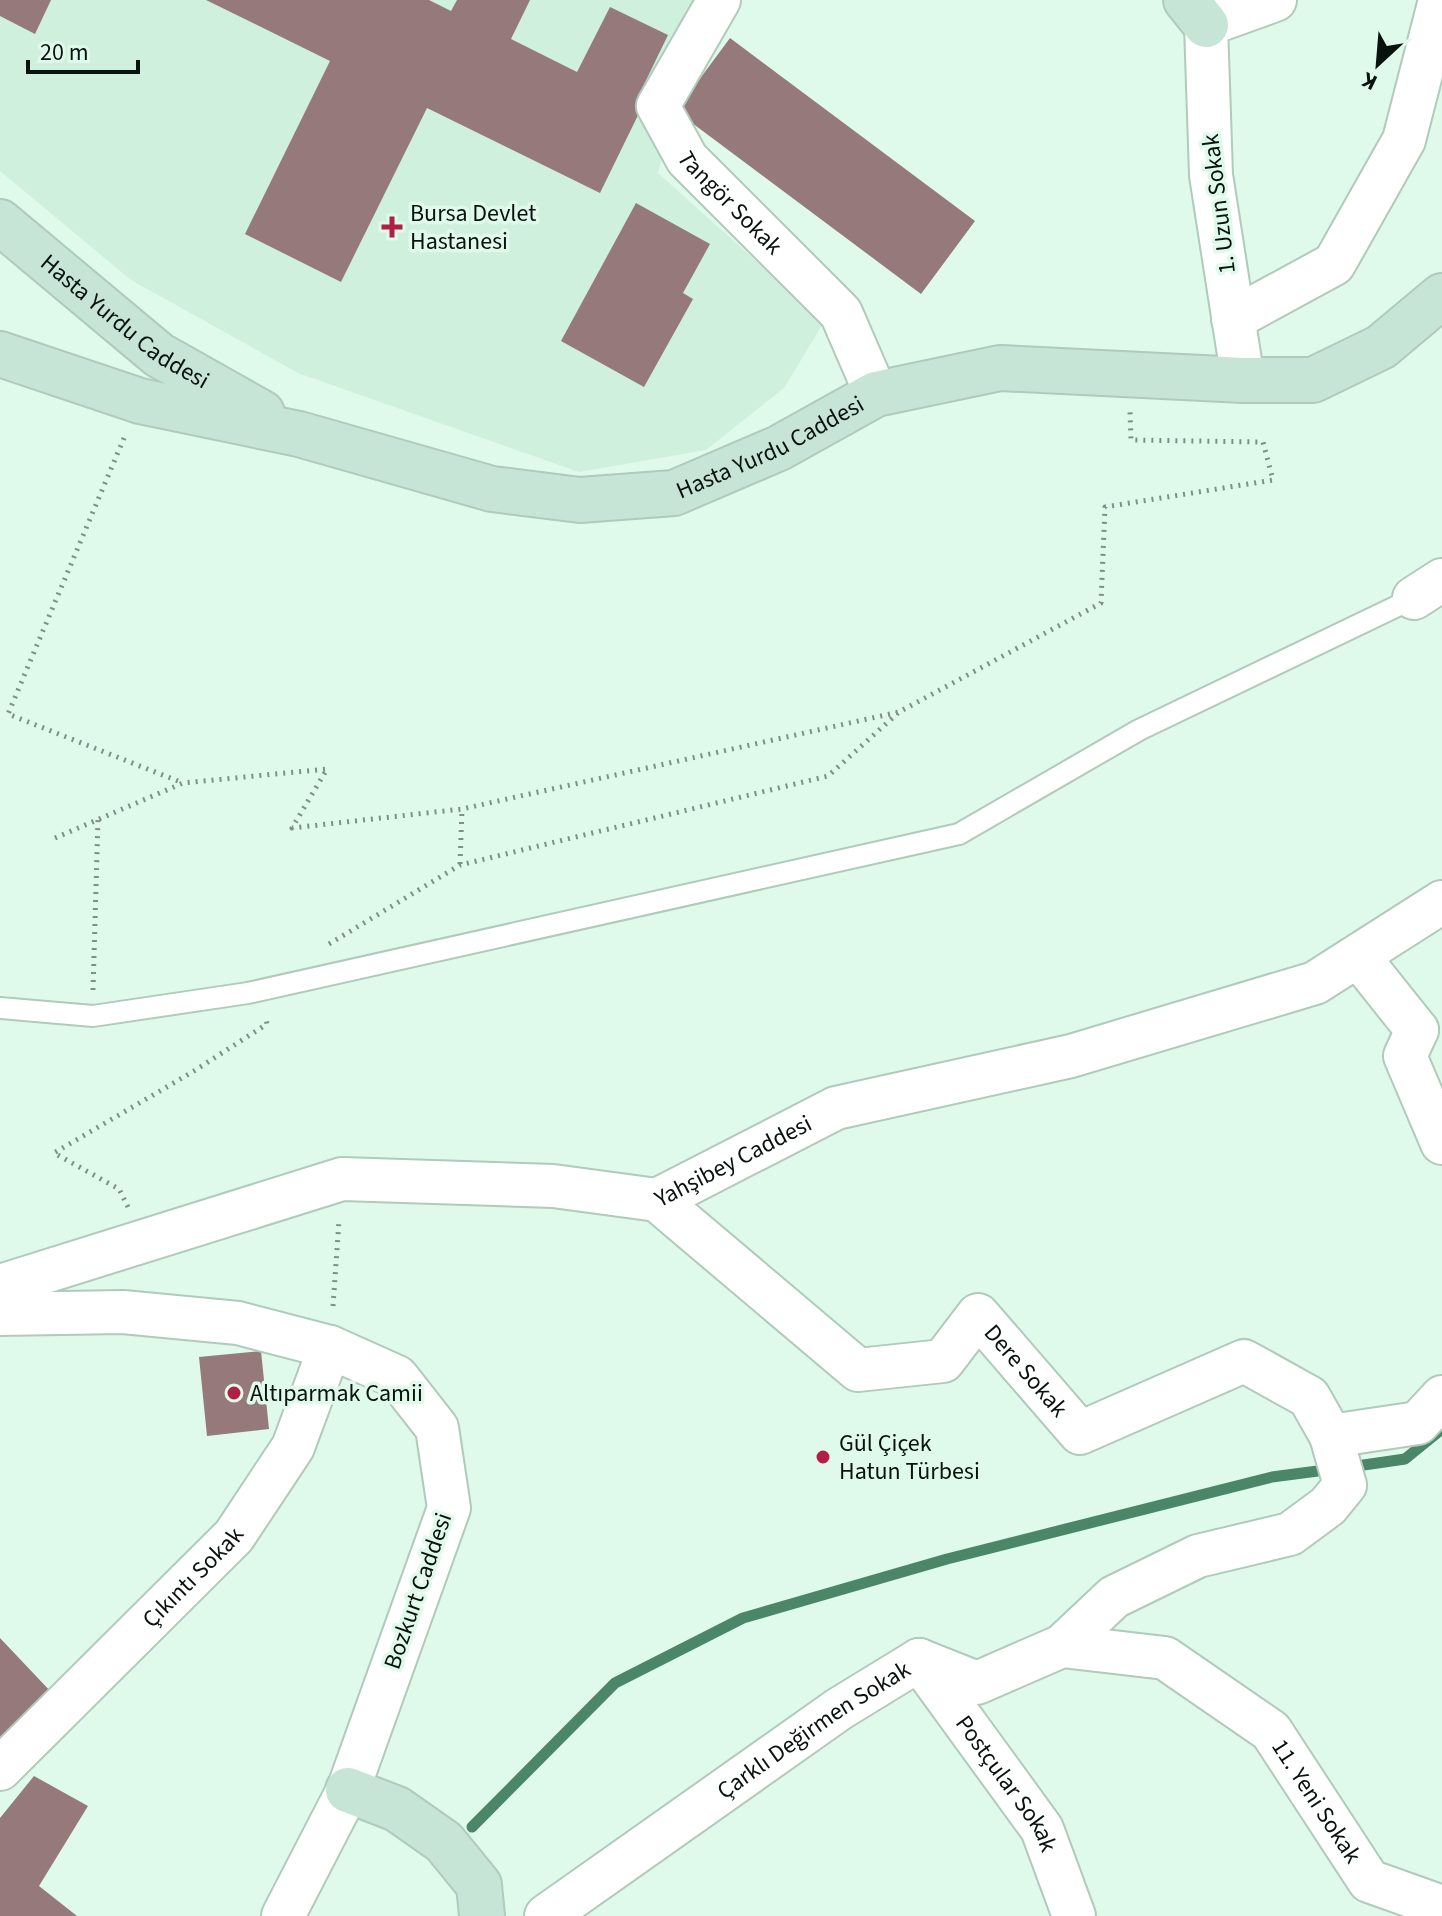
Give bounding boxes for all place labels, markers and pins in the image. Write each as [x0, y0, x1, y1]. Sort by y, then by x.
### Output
place label: Bursa Devlet Hastanesi [410, 196, 536, 259]
marker: Bursa Devlet Hastanesi [381, 216, 403, 238]
place label: Altıparmak Camii [250, 1376, 423, 1411]
marker: Altıparmak Camii [225, 1384, 243, 1402]
place label: Gül Çiçek Hatun Türbesi [839, 1426, 980, 1489]
marker: Gül Çiçek Hatun Türbesi [814, 1448, 832, 1466]

